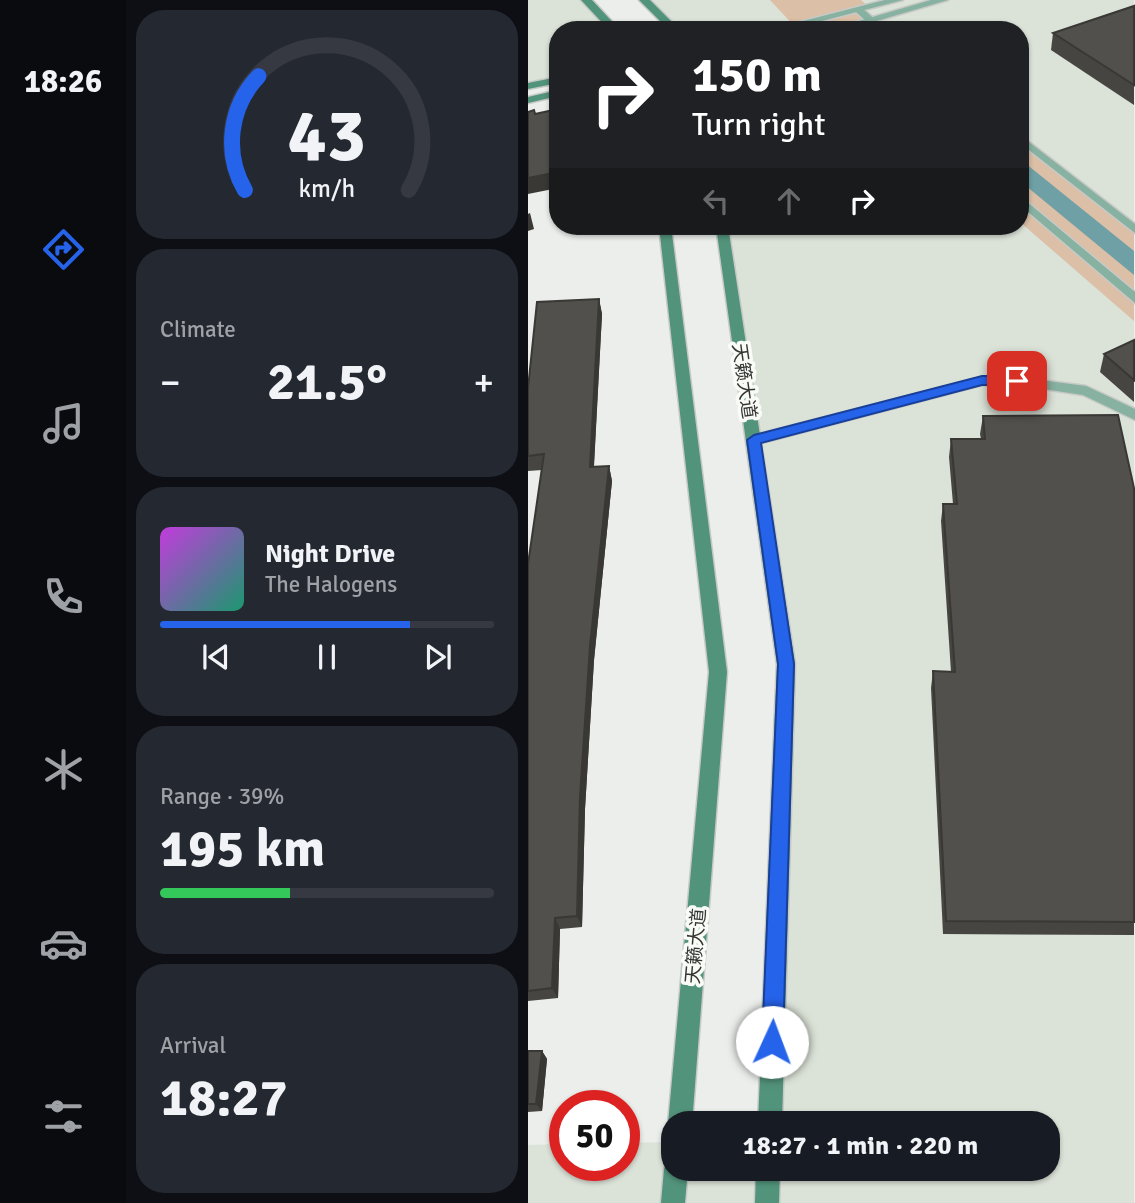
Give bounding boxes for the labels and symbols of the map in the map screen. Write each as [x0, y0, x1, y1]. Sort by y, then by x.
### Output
street label: 天籁大道 [727, 342, 761, 420]
pin [987, 351, 1047, 411]
street label: 天籁大道 [681, 907, 711, 985]
position arrow [735, 1005, 809, 1079]
speed limit sign: 50 [549, 1090, 640, 1181]

